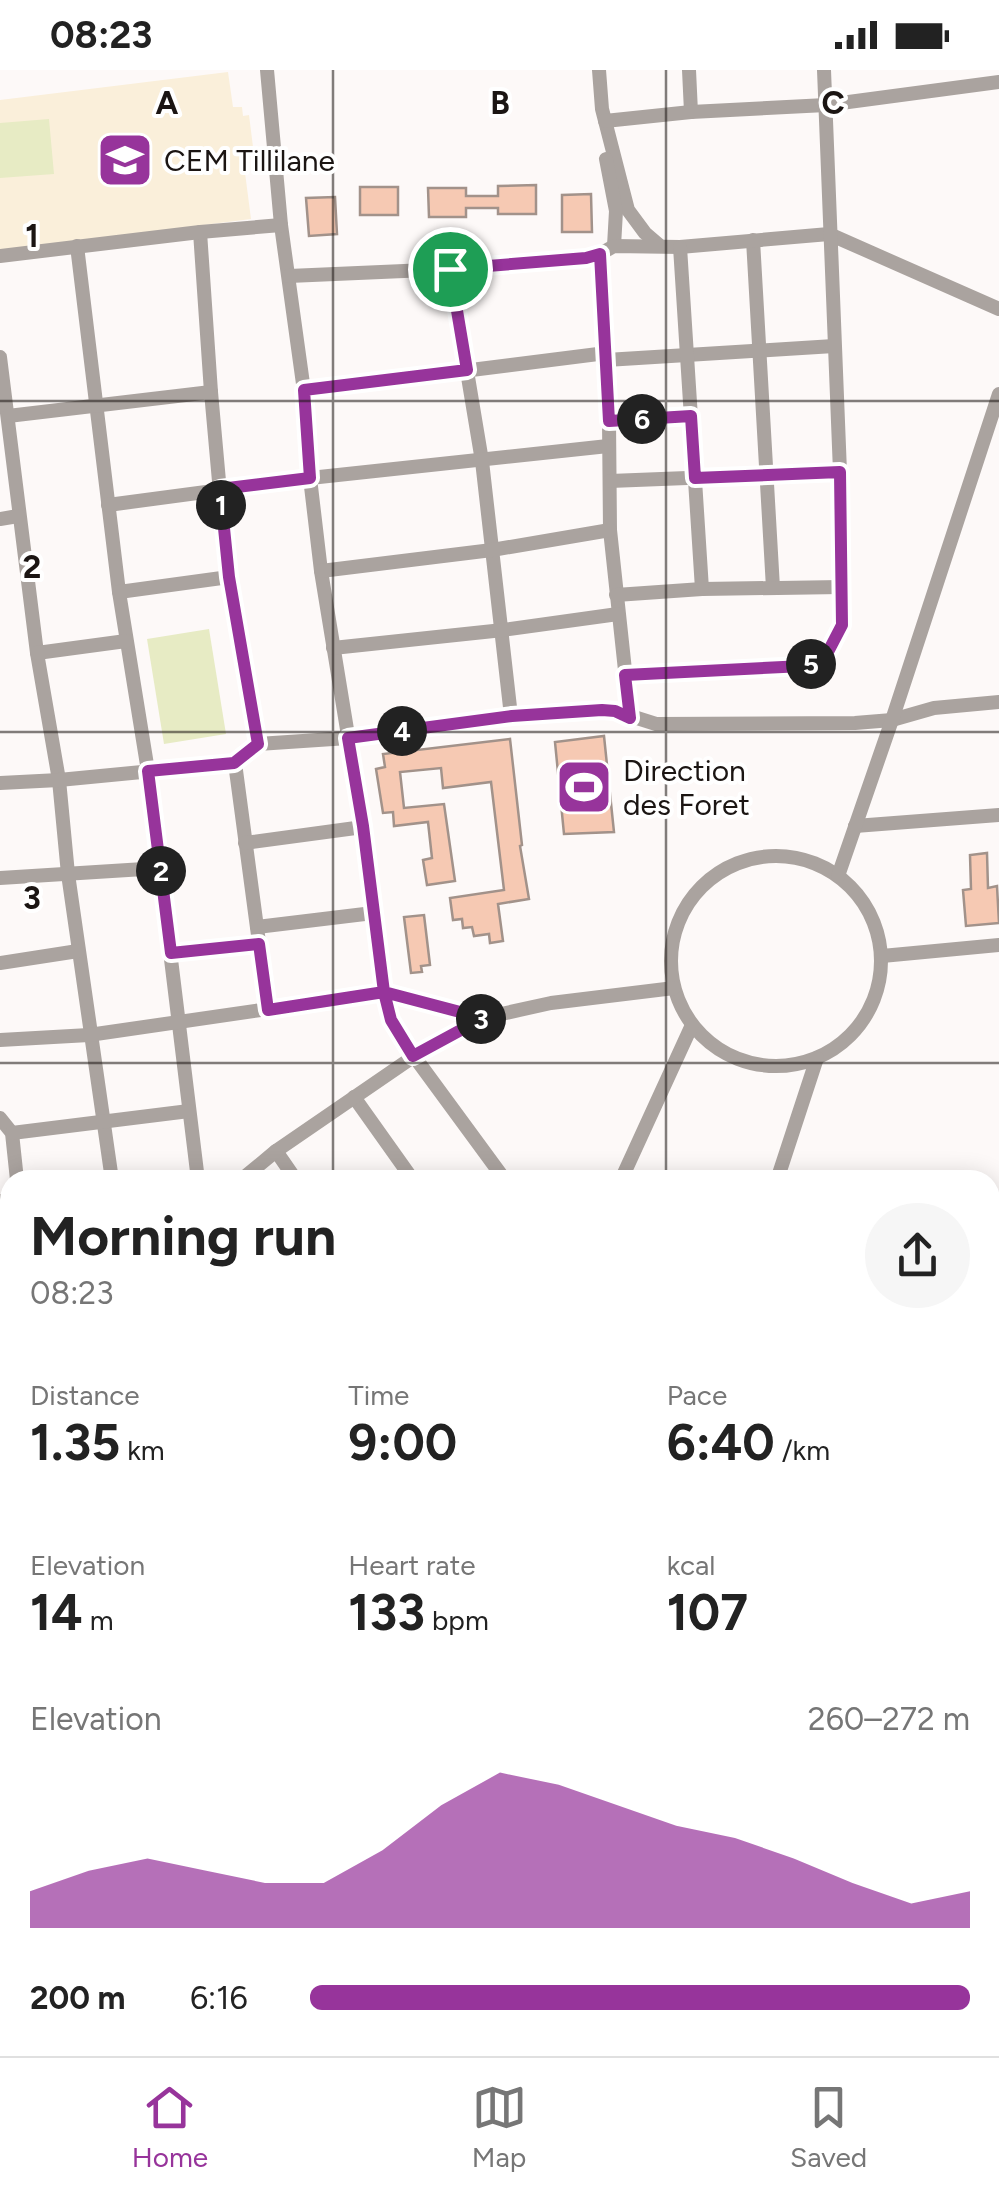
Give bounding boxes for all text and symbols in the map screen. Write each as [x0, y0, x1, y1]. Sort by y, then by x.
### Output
text: 08:23 [50, 12, 152, 58]
text: A [156, 84, 179, 122]
text: B [490, 84, 510, 122]
text: C [821, 84, 845, 122]
school or university icon: CEM Tillilane [95, 130, 155, 190]
place label: CEM Tillilane [164, 142, 335, 179]
text: 1 [25, 217, 39, 255]
pin [408, 227, 493, 312]
icon: arrive [423, 242, 478, 297]
pin: 6 [617, 394, 667, 444]
text: 6 [634, 402, 650, 436]
pin: 1 [196, 480, 246, 530]
text: 1 [215, 488, 227, 522]
text: 2 [23, 548, 41, 586]
pin: 5 [786, 639, 836, 689]
text: 5 [803, 647, 819, 681]
pin: 4 [377, 706, 427, 756]
text: 4 [393, 714, 411, 748]
place label: Direction des Foret [623, 752, 750, 823]
sports icon: Direction des Foret [554, 757, 614, 817]
pin: 2 [136, 846, 186, 896]
text: 2 [153, 854, 169, 888]
text: 3 [23, 879, 41, 917]
pin: 3 [456, 994, 506, 1044]
text: 3 [473, 1002, 489, 1036]
text: Morning run [30, 1203, 336, 1269]
button: share [865, 1203, 970, 1308]
text: 08:23 [30, 1274, 114, 1312]
text: Distance [30, 1378, 140, 1412]
text: Time [348, 1378, 409, 1412]
text: Pace [667, 1378, 727, 1412]
text: 1.35 [30, 1412, 120, 1473]
text: 9:00 [348, 1412, 457, 1473]
text: 6:40 [667, 1412, 775, 1473]
text: km [120, 1433, 165, 1467]
text: /km [775, 1433, 830, 1467]
text: Elevation [30, 1548, 145, 1582]
text: Heart rate [348, 1548, 475, 1582]
text: kcal [667, 1548, 716, 1582]
text: 14 [30, 1582, 83, 1643]
text: 133 [348, 1582, 425, 1643]
text: 107 [667, 1582, 748, 1643]
text: m [83, 1603, 114, 1637]
text: bpm [425, 1603, 489, 1637]
text: Elevation [30, 1700, 162, 1738]
text: 260–272 m [808, 1700, 970, 1738]
text: 200 m [30, 1979, 126, 2017]
text: 6:16 [190, 1979, 248, 2017]
tab: Home [132, 2080, 208, 2174]
tab: Map [472, 2080, 527, 2174]
tab: Saved [790, 2080, 867, 2174]

